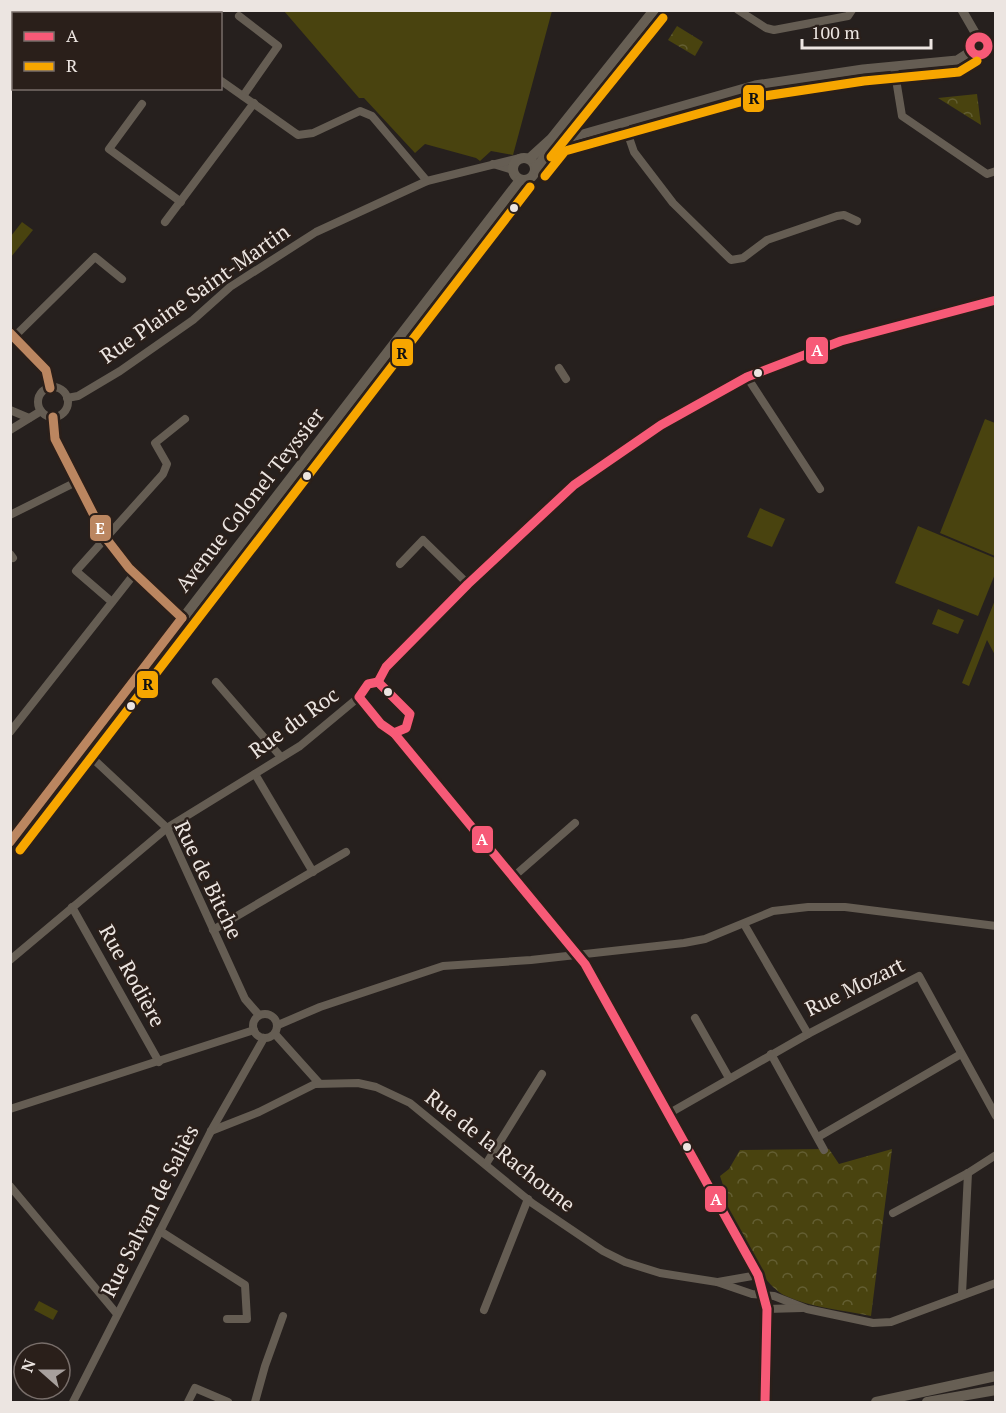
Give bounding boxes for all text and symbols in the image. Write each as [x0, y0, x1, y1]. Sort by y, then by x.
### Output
legend [12, 12, 222, 90]
scale bar [802, 12, 931, 50]
text: 100 m [811, 20, 860, 44]
text: A [66, 23, 79, 47]
text: R [66, 53, 78, 77]
line badge: R [742, 84, 765, 113]
text: R [748, 87, 760, 109]
unlabelled marker [508, 202, 520, 214]
street label: Rue Plaine Saint-Martin [94, 217, 295, 369]
line badge: A [805, 336, 829, 365]
line badge: R [391, 338, 414, 367]
text: A [811, 339, 823, 361]
text: R [396, 342, 408, 364]
unlabelled marker [752, 367, 764, 379]
street label: Avenue Colonel Teyssier [168, 402, 330, 597]
unlabelled marker [301, 470, 313, 482]
line badge: E [89, 514, 112, 542]
text: E [95, 517, 105, 539]
line badge: R [136, 670, 159, 699]
text: R [142, 673, 154, 695]
street label: Rue du Roc [243, 680, 344, 764]
unlabelled marker [382, 686, 394, 698]
unlabelled marker [125, 700, 137, 712]
street label: Rue de Bitche [168, 816, 250, 943]
line badge: A [471, 825, 494, 854]
text: A [476, 828, 488, 850]
street label: Rue Rodière [93, 919, 172, 1032]
street label: Rue Mozart [800, 950, 909, 1022]
street label: Rue de la Rachoune [420, 1083, 581, 1218]
street label: Rue Salvan de Saliès [94, 1120, 205, 1301]
unlabelled marker [681, 1141, 693, 1153]
line badge: A [704, 1185, 727, 1213]
text: A [710, 1188, 722, 1210]
north arrow [12, 1341, 72, 1401]
text: N [16, 1356, 40, 1375]

